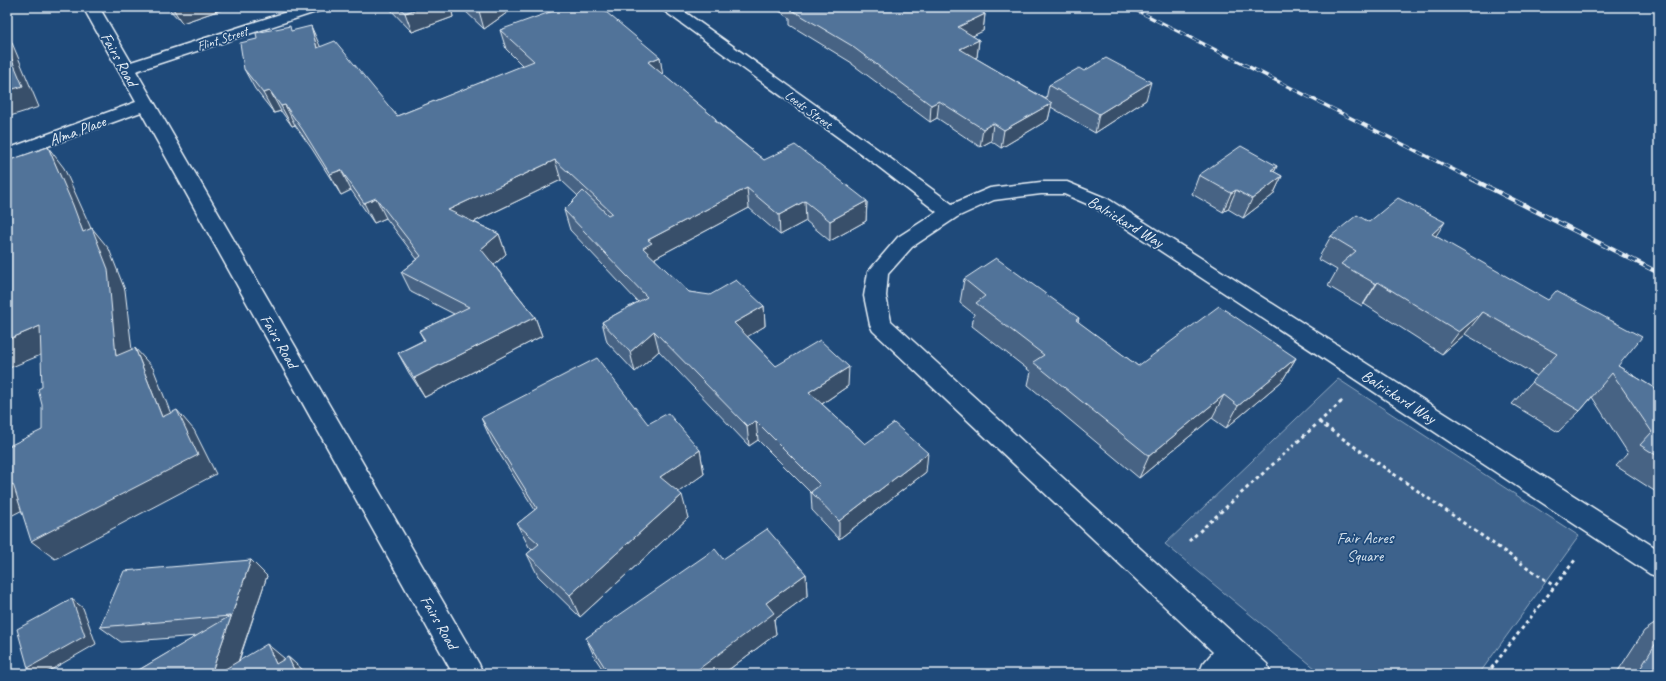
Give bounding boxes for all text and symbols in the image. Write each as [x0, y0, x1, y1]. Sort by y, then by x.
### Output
street label: Flint Street [195, 23, 251, 55]
street label: Fairs Road [96, 29, 143, 92]
street label: Leeds Street [782, 87, 837, 133]
street label: Alma Place [46, 111, 110, 150]
street label: Balrickard Way [1084, 191, 1168, 253]
street label: Fairs Road [256, 311, 304, 374]
street label: Balrickard Way [1357, 365, 1441, 429]
park label: Fair Acres Square [1337, 528, 1395, 566]
street label: Fairs Road [416, 592, 464, 655]

